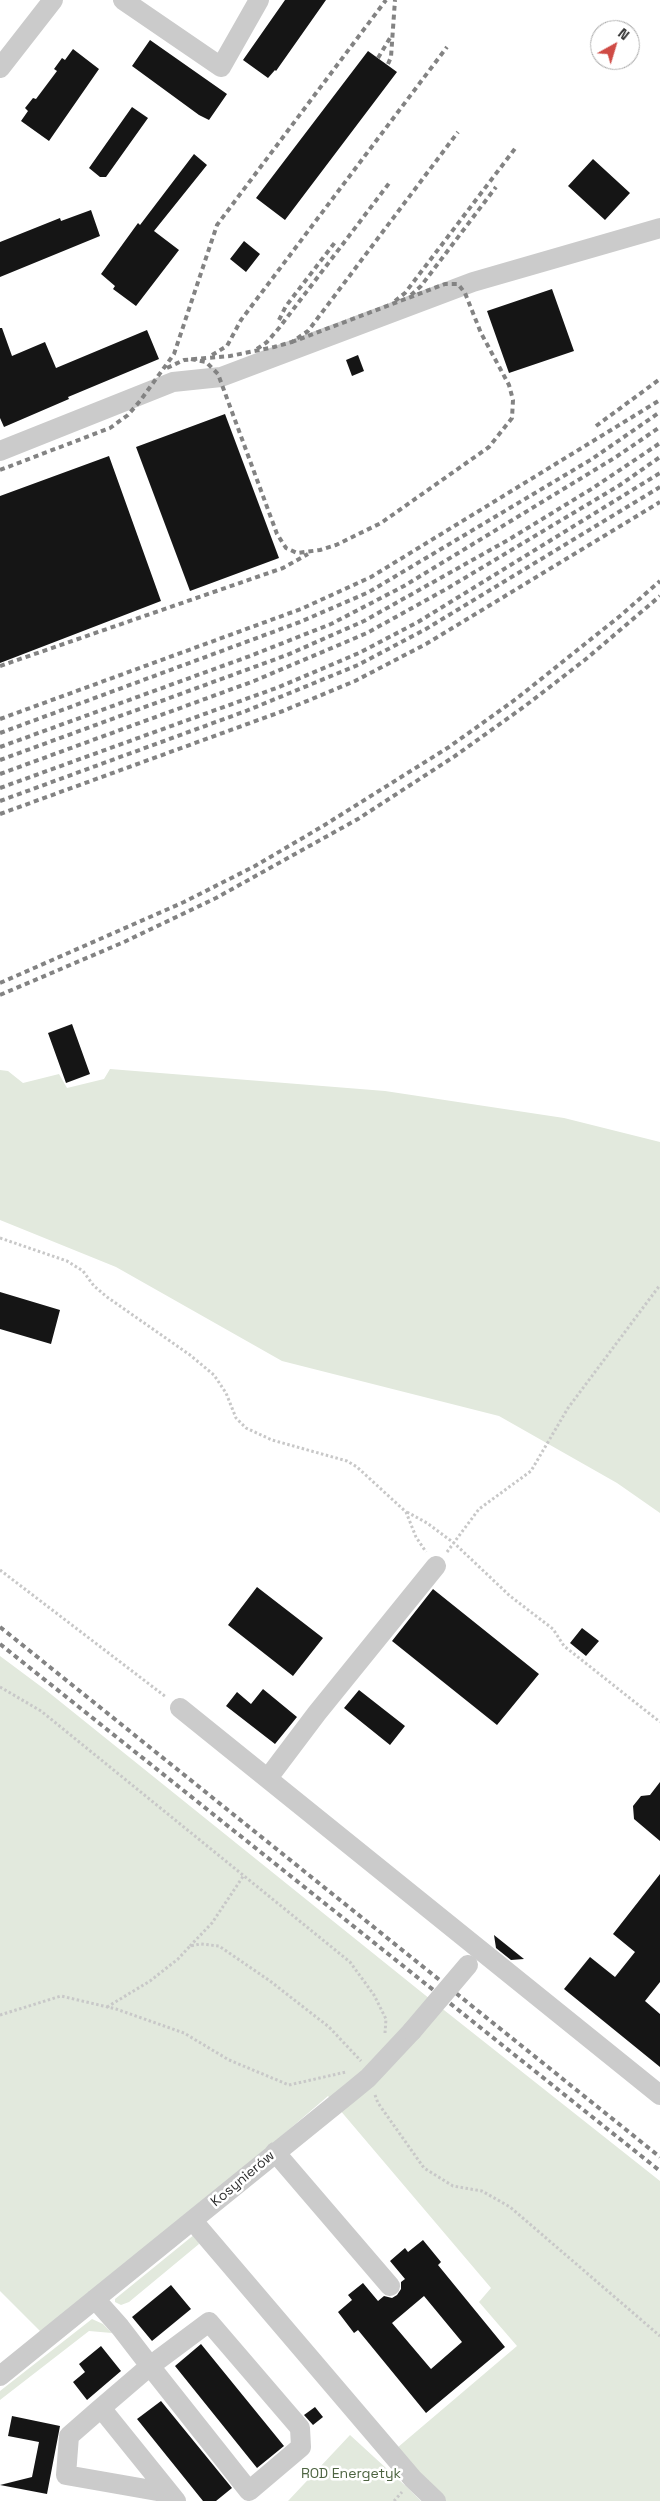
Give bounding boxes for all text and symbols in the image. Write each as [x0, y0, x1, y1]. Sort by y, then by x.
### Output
north arrow [590, 20, 640, 70]
text: N [614, 24, 633, 44]
street label: Kosynierów [208, 2148, 278, 2210]
park label: ROD Energetyk [301, 2466, 401, 2482]

